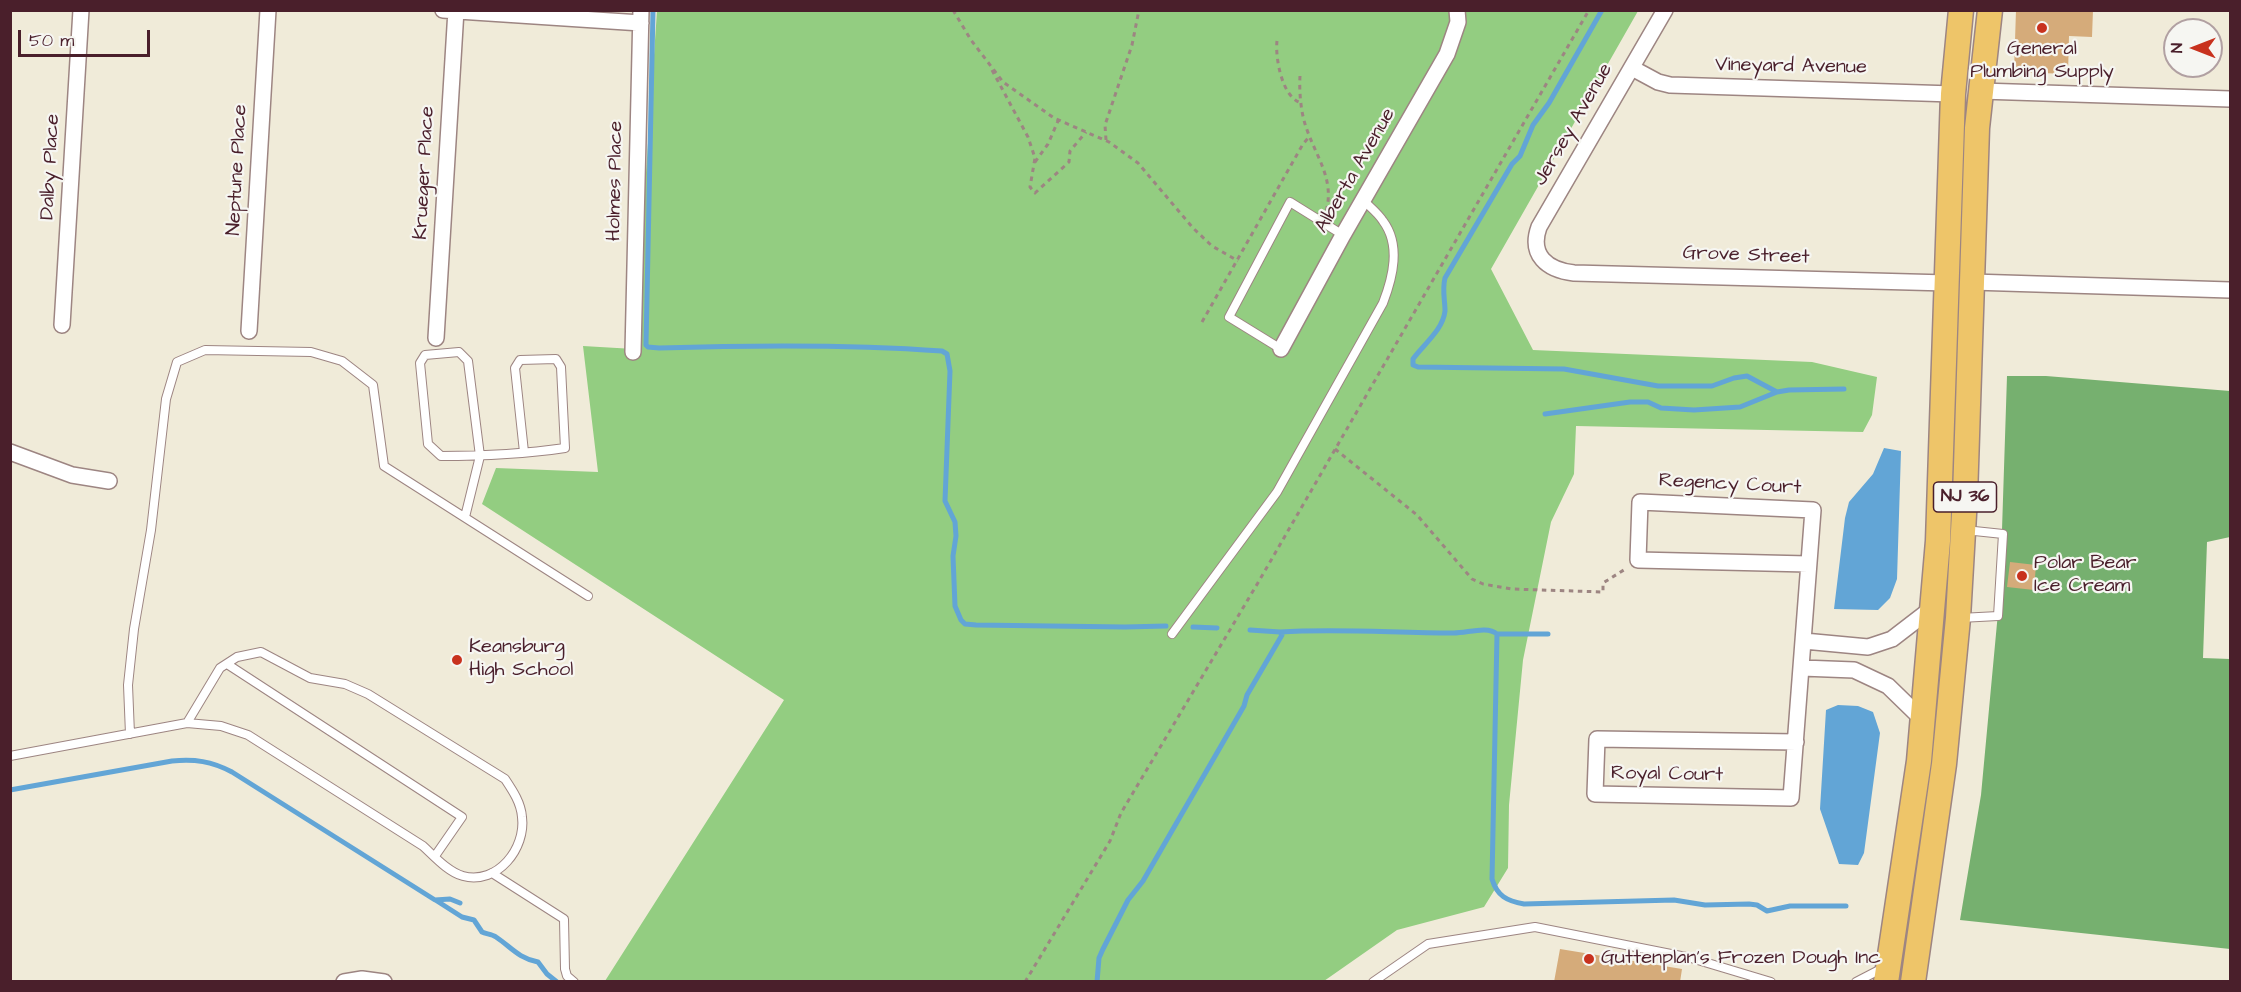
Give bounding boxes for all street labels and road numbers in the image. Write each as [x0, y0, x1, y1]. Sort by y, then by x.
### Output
street label: Vineyard Avenue [1715, 54, 1867, 80]
street label: Jersey Avenue [1529, 60, 1619, 190]
street label: Neptune Place [223, 104, 253, 236]
street label: Alberta Avenue [1311, 104, 1401, 238]
street label: Krueger Place [410, 106, 440, 240]
street label: Dalby Place [36, 113, 66, 221]
street label: Holmes Place [603, 121, 629, 241]
street label: Grove Street [1682, 242, 1810, 270]
street label: Regency Court [1658, 469, 1802, 501]
road number: NJ 36 [1934, 482, 1996, 512]
street label: Royal Court [1611, 762, 1723, 788]

